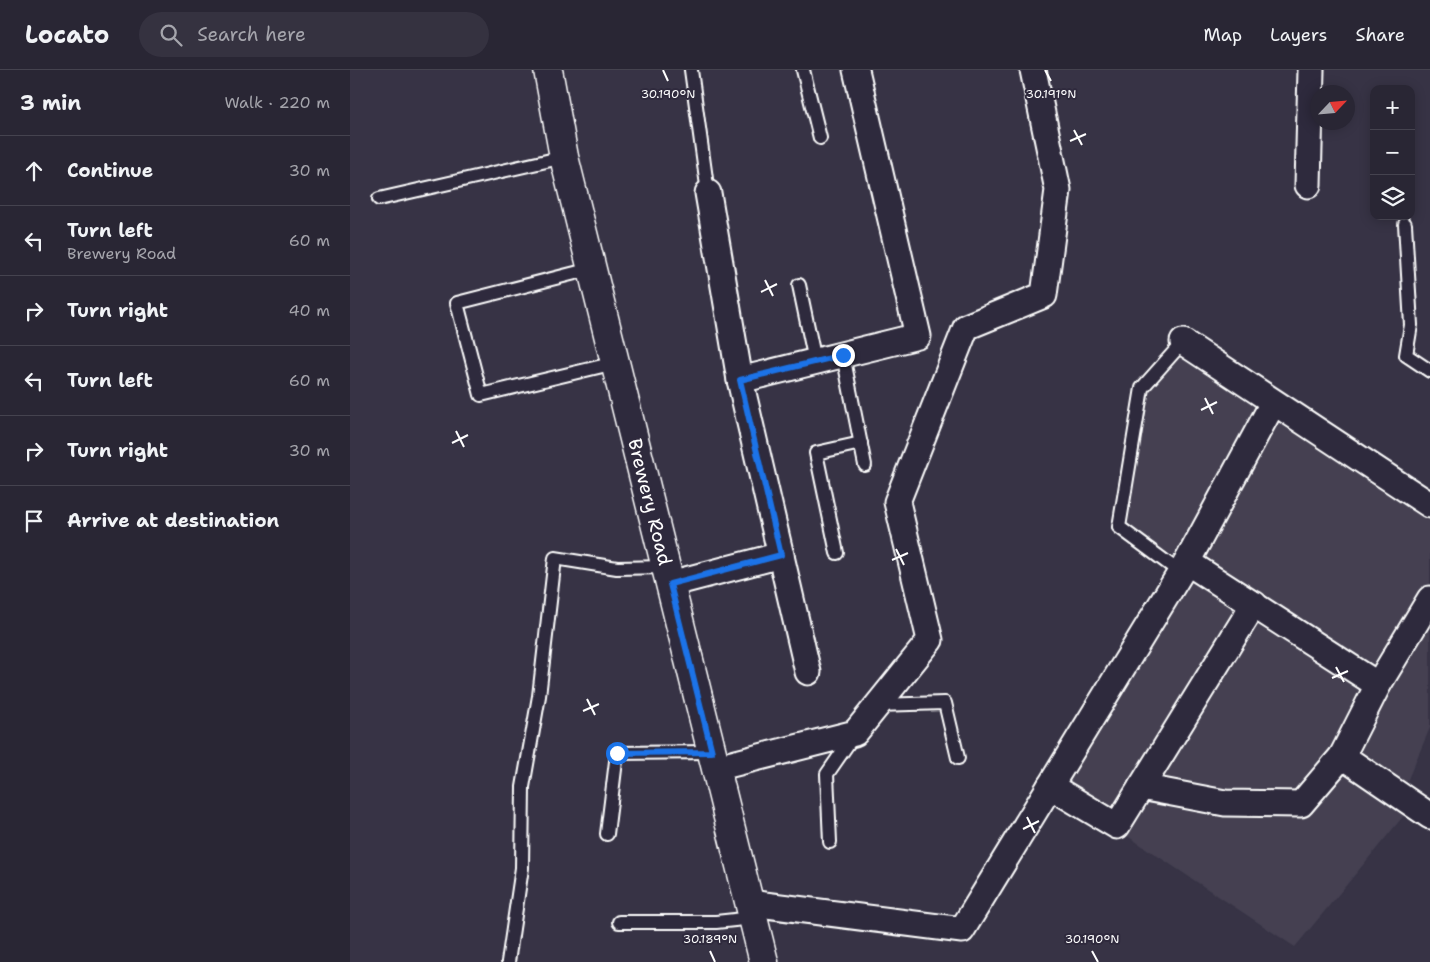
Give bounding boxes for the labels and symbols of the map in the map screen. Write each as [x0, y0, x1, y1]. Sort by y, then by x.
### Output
north arrow [1310, 85, 1355, 130]
text: 30.190°N [641, 86, 695, 102]
text: 30.191°N [1025, 86, 1077, 102]
route end [832, 344, 855, 367]
street label: Brewery Road [622, 436, 678, 568]
route start [606, 742, 629, 765]
text: 30.189°N [683, 931, 737, 947]
text: 30.190°N [1065, 931, 1119, 947]

